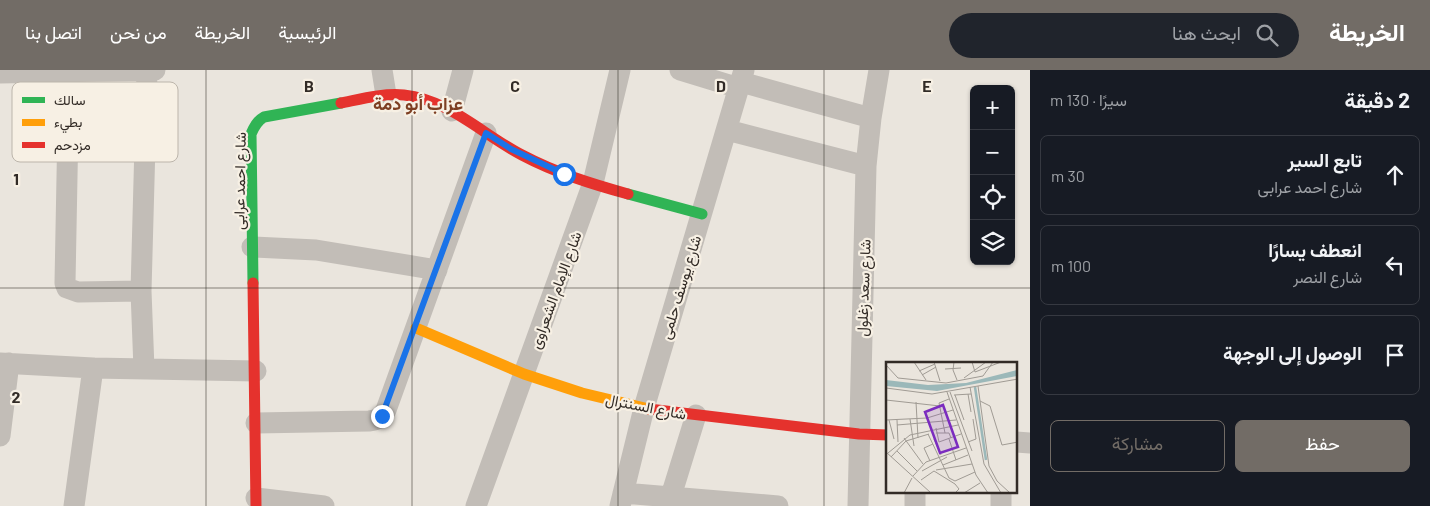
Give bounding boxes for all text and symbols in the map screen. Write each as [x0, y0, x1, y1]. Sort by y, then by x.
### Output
search box [949, 13, 1299, 58]
text: الخريطة [1329, 17, 1405, 46]
text: اتصل بنا [25, 21, 82, 43]
text: من نحن [110, 21, 167, 43]
text: الخريطة [195, 21, 250, 43]
text: الرئيسية [278, 21, 336, 43]
text: ابحث هنا [1172, 21, 1241, 44]
icon: search [1253, 21, 1281, 49]
text: B [304, 76, 314, 95]
text: C [510, 76, 520, 95]
text: D [716, 76, 726, 95]
text: E [922, 76, 932, 95]
legend [12, 82, 178, 162]
map controls [970, 85, 1015, 265]
button: + [970, 85, 1015, 130]
text: 2 دقيقة [1345, 87, 1410, 112]
text: سيرًا · 130 m [1050, 90, 1127, 109]
text: سالك [54, 91, 85, 108]
district label: عزاب أبو دمة [373, 92, 463, 115]
text: بطيء [54, 113, 82, 134]
button: − [970, 130, 1015, 175]
street label: شارع احمد عرابى [229, 132, 252, 230]
text: مزدحم [54, 136, 91, 154]
text: تابع السير [1287, 148, 1362, 171]
icon: ahead [1381, 161, 1409, 189]
route start [553, 163, 576, 186]
text: 30 m [1051, 166, 1085, 185]
text: 1 [13, 169, 19, 188]
button: locate [970, 175, 1015, 220]
text: شارع احمد عرابى [1258, 177, 1362, 196]
button: layers [970, 220, 1015, 265]
street label: شارع الإمام الشعراوى [525, 229, 587, 352]
street label: شارع يوسف حلمى [656, 233, 707, 342]
text: انعطف يسارًا [1268, 238, 1362, 261]
street label: شارع سعد زغلول [852, 239, 877, 337]
icon: left [1381, 251, 1409, 279]
text: 100 m [1051, 256, 1091, 275]
text: شارع النصر [1293, 267, 1362, 286]
text: الوصول إلى الوجهة [1223, 341, 1362, 364]
icon: arrive [1381, 341, 1409, 369]
inset map [886, 362, 1018, 494]
text: 2 [12, 387, 21, 406]
street label: شارع السنترال [604, 389, 688, 426]
route end [371, 405, 394, 428]
button: مشاركة [1050, 420, 1225, 472]
button: حفظ [1235, 420, 1410, 472]

